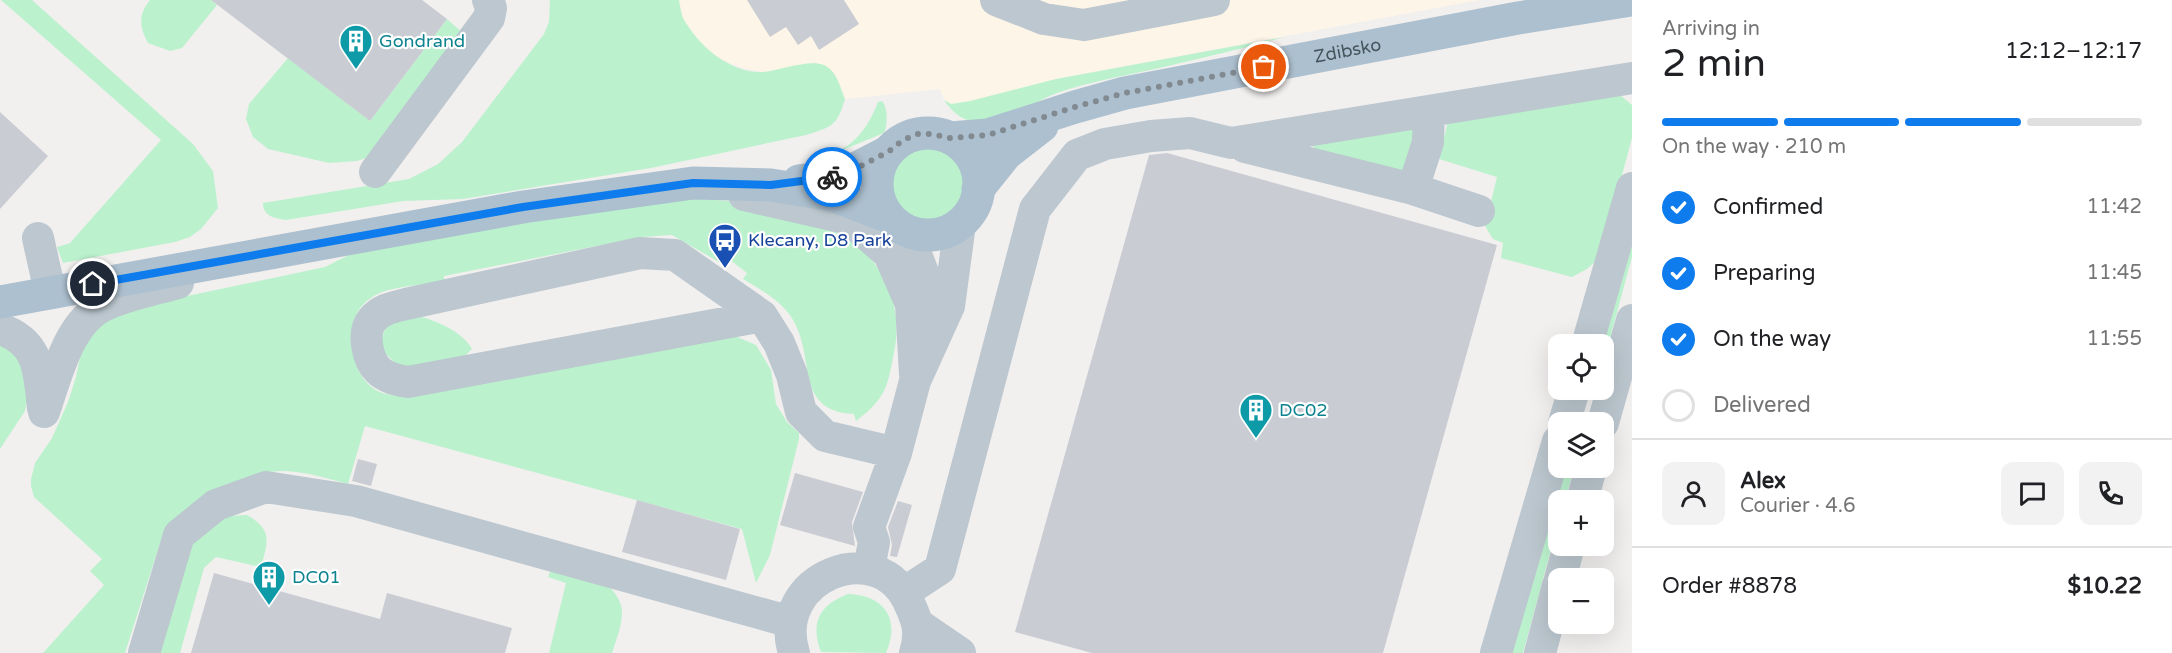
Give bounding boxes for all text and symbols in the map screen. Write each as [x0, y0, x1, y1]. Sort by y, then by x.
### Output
text: Arriving in [1662, 17, 1760, 41]
building icon: Gondrand [338, 23, 374, 70]
place label: Gondrand [379, 30, 465, 52]
street label: Zdibsko [1312, 33, 1383, 68]
text: 12:12–12:17 [2005, 38, 2142, 64]
text: 2 min [1662, 40, 1766, 87]
pin [1238, 41, 1289, 92]
icon: bag [1247, 50, 1280, 83]
text: On the way · 210 m [1662, 135, 1846, 159]
courier [802, 147, 862, 207]
icon: bike [816, 161, 849, 194]
icon: check [1662, 191, 1695, 224]
text: Confirmed [1713, 194, 1823, 220]
text: 11:42 [2087, 195, 2142, 219]
bus stop icon: Klecany, D8 Park [707, 222, 743, 269]
place label: Klecany, D8 Park [748, 229, 892, 251]
icon: check [1662, 257, 1695, 290]
pin [67, 258, 118, 309]
text: Preparing [1713, 260, 1816, 286]
text: 11:45 [2087, 261, 2142, 285]
icon: home [76, 267, 109, 300]
icon: check [1662, 323, 1695, 356]
text: On the way [1713, 326, 1831, 352]
text: 11:55 [2087, 327, 2142, 351]
map controls [1548, 334, 1614, 634]
button: locate [1548, 334, 1614, 400]
building icon: DC02 [1238, 392, 1274, 439]
text: Delivered [1713, 392, 1811, 418]
place label: DC02 [1279, 399, 1328, 421]
button: layers [1548, 412, 1614, 478]
button: person [1662, 462, 1725, 525]
button: chat [2001, 462, 2064, 525]
button: phone [2079, 462, 2142, 525]
text: Alex [1740, 468, 1786, 494]
button: + [1548, 490, 1614, 556]
text: Courier · 4.6 [1740, 494, 1855, 518]
building icon: DC01 [251, 559, 287, 606]
place label: DC01 [292, 566, 341, 588]
button: − [1548, 568, 1614, 634]
text: Order #8878 [1662, 573, 1797, 599]
text: $10.22 [2067, 573, 2142, 599]

